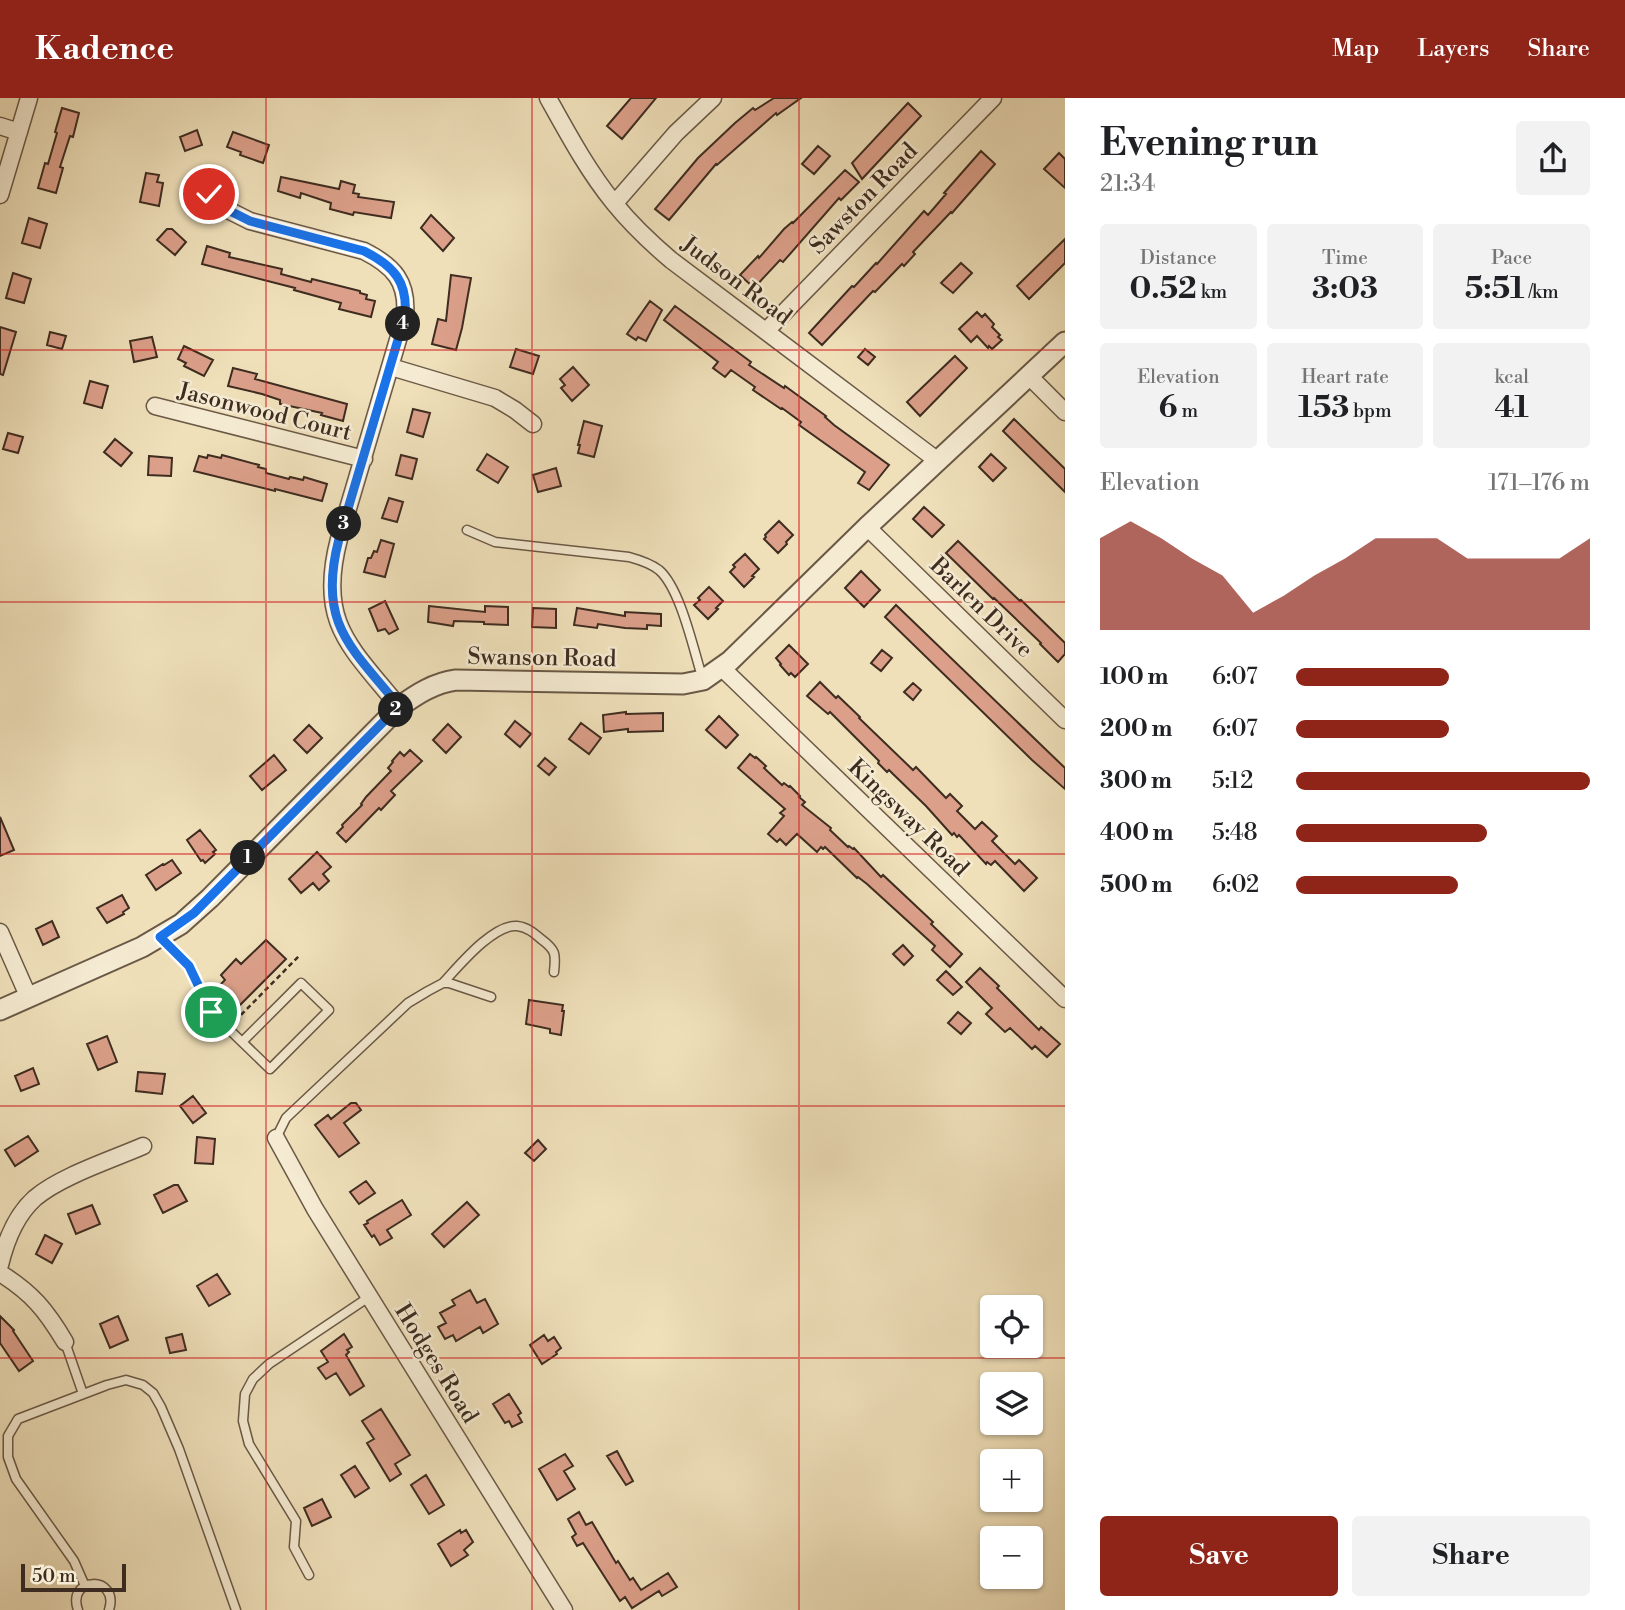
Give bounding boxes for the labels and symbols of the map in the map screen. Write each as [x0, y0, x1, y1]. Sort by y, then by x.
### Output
street label: Sawston Road [804, 137, 924, 260]
pin [179, 164, 239, 224]
street label: Judson Road [675, 230, 797, 331]
pin: 4 [386, 306, 420, 342]
street label: Jasonwood Court [174, 377, 354, 447]
pin: 3 [326, 506, 362, 542]
street label: Barlen Drive [923, 551, 1039, 664]
street label: Swanson Road [467, 643, 617, 673]
pin: 2 [378, 692, 414, 728]
street label: Kingsway Road [842, 753, 975, 882]
pin: 1 [230, 840, 266, 876]
pin [181, 982, 241, 1042]
street label: Hodges Road [388, 1299, 484, 1429]
scale bar [21, 1561, 126, 1593]

